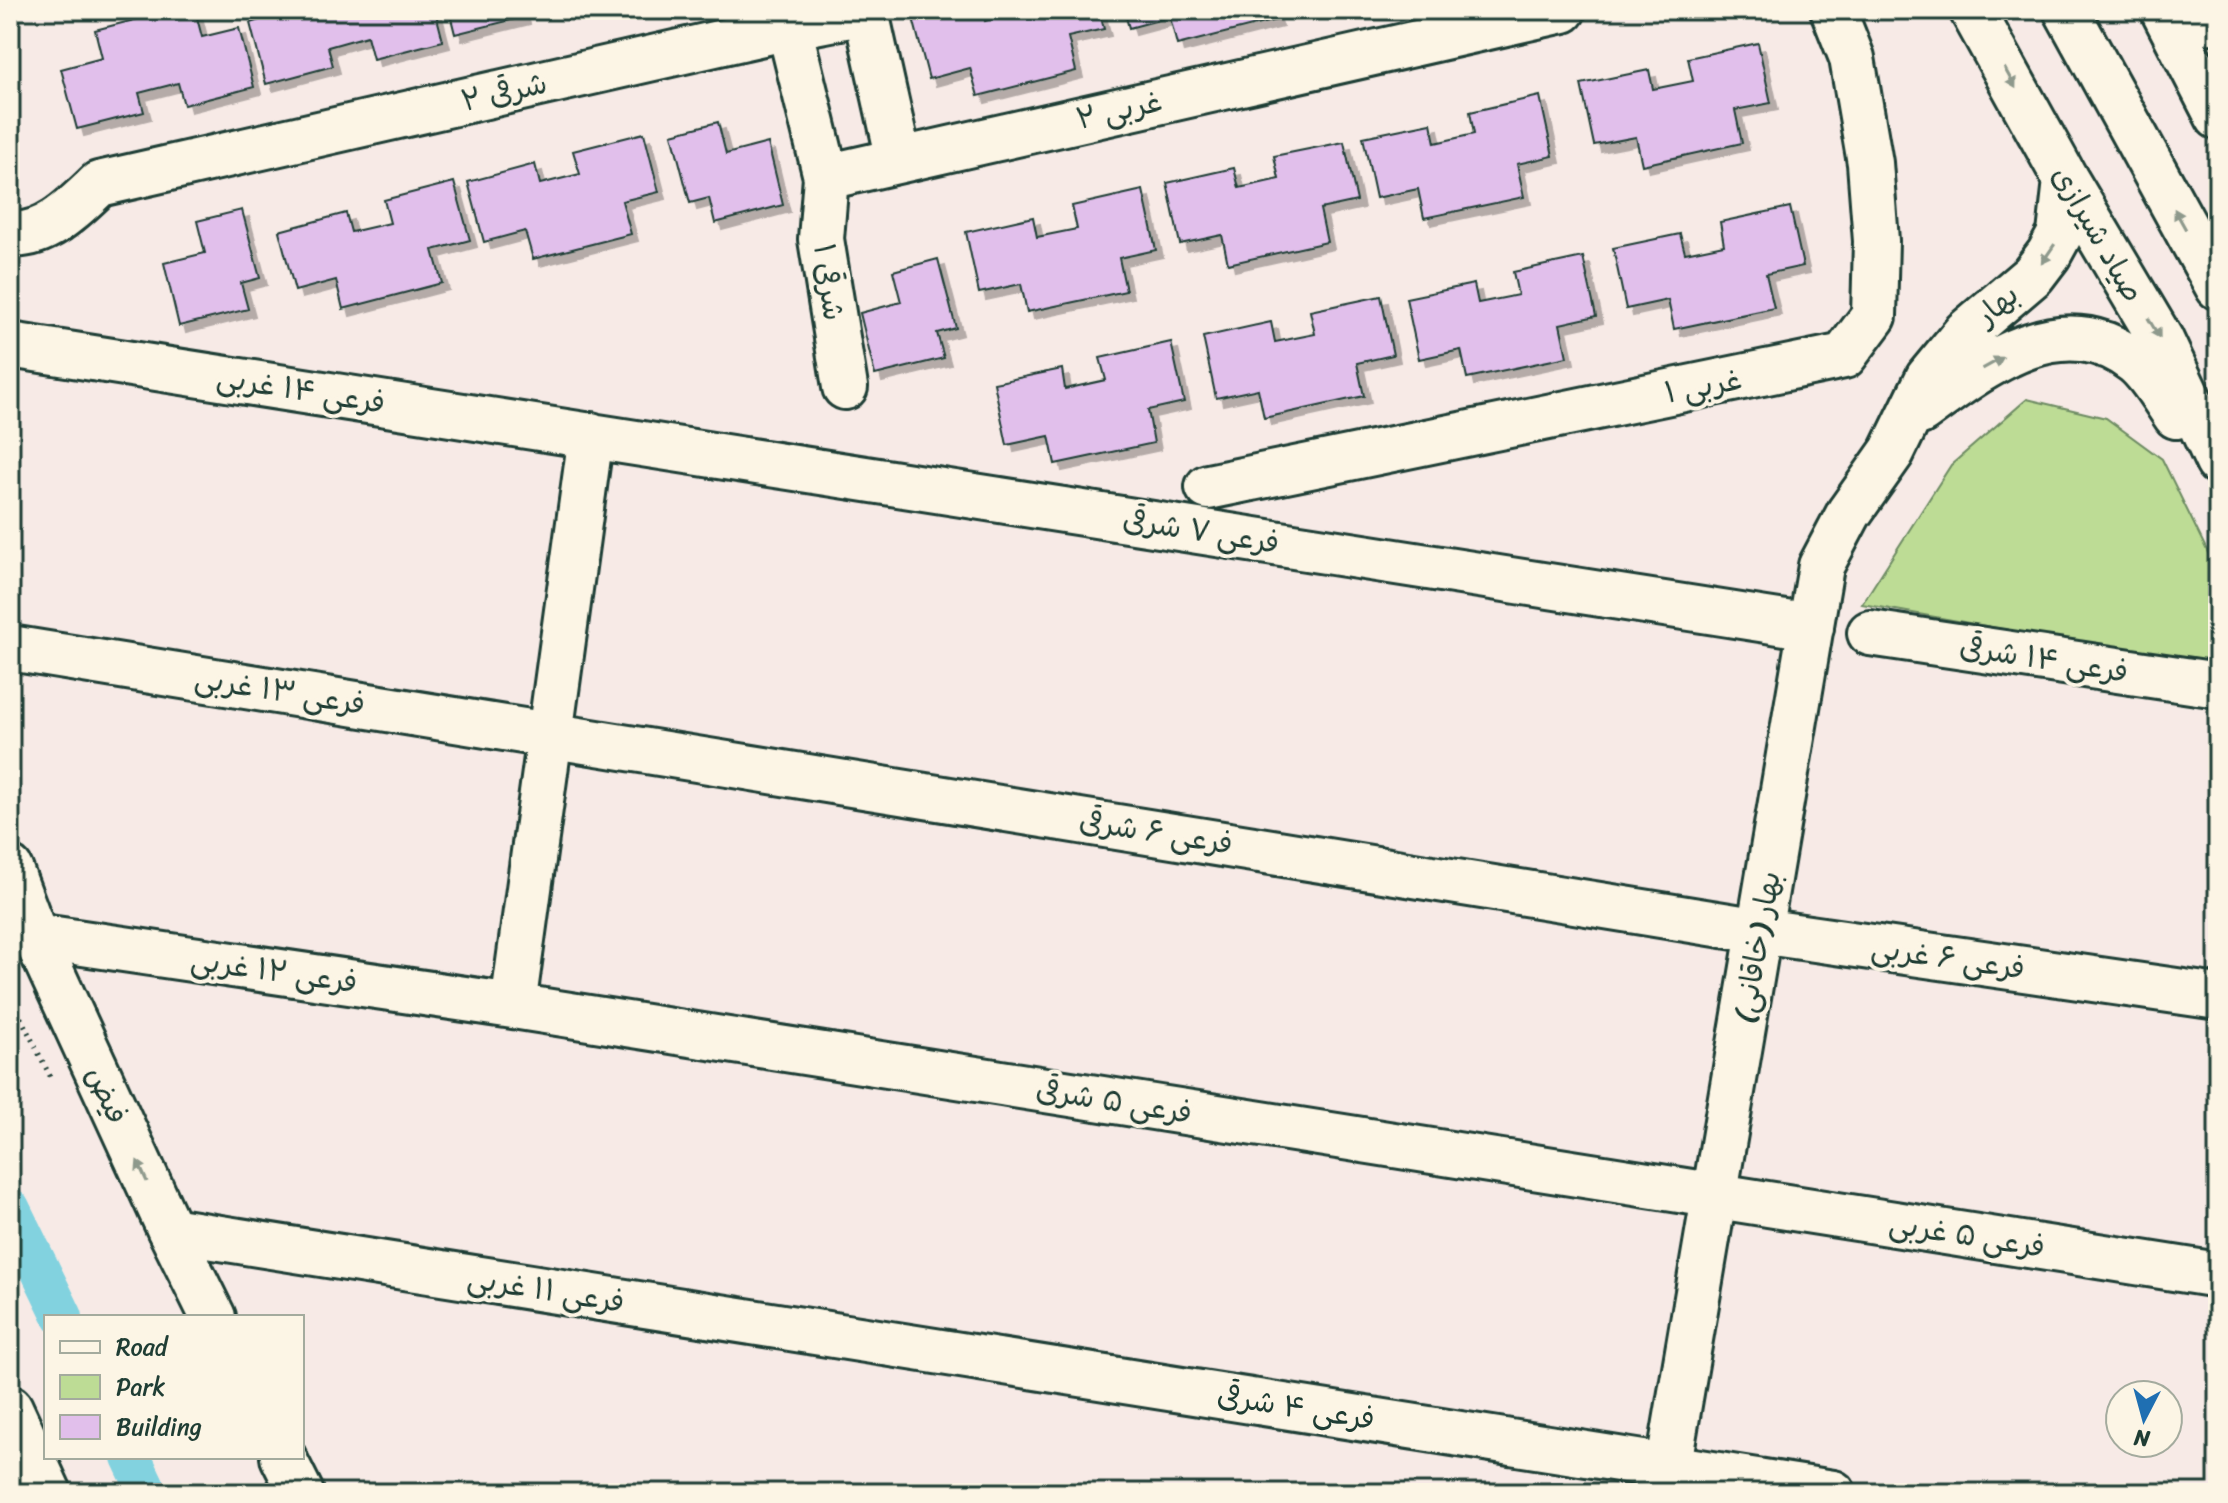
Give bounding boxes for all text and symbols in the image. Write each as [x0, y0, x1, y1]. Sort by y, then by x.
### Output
street label: ۲ شرقی [456, 56, 552, 128]
one-way arrow [2003, 67, 2016, 90]
street label: ۲ غربی [1071, 74, 1167, 146]
street label: صیاد شیرازی [2037, 155, 2159, 313]
one-way arrow [2174, 207, 2187, 230]
street label: ۱ شرقی [797, 240, 861, 324]
one-way arrow [2041, 243, 2056, 265]
street label: بهار [1960, 270, 2032, 342]
one-way arrow [2146, 317, 2160, 339]
street label: فرعی ۱۴ غربی [213, 350, 389, 430]
street label: ۱ غربی [1660, 352, 1746, 420]
one-way arrow [1981, 356, 2004, 369]
street label: فرعی ۷ شرقی [1119, 492, 1283, 570]
street label: فرعی ۱۴ شرقی [1956, 619, 2132, 699]
street label: فرعی ۱۳ غربی [191, 651, 369, 731]
street label: فرعی ۶ شرقی [1075, 793, 1237, 871]
street label: بهار (خاقانی) [1717, 867, 1797, 1027]
street label: فرعی ۶ غربی [1868, 920, 2028, 996]
street label: فرعی ۱۲ غربی [187, 933, 361, 1009]
street label: فیض [70, 1057, 144, 1133]
street label: فرعی ۵ شرقی [1032, 1062, 1196, 1140]
one-way arrow [136, 1159, 149, 1183]
street label: فرعی ۵ غربی [1885, 1196, 2049, 1274]
street label: فرعی ۱۱ غربی [464, 1251, 628, 1329]
legend [44, 1315, 304, 1459]
text: Road [116, 1326, 170, 1368]
text: Park [116, 1366, 165, 1408]
street label: فرعی ۴ شرقی [1213, 1368, 1379, 1446]
north arrow [2104, 1379, 2184, 1459]
text: Building [116, 1406, 202, 1448]
text: N [2132, 1418, 2153, 1459]

